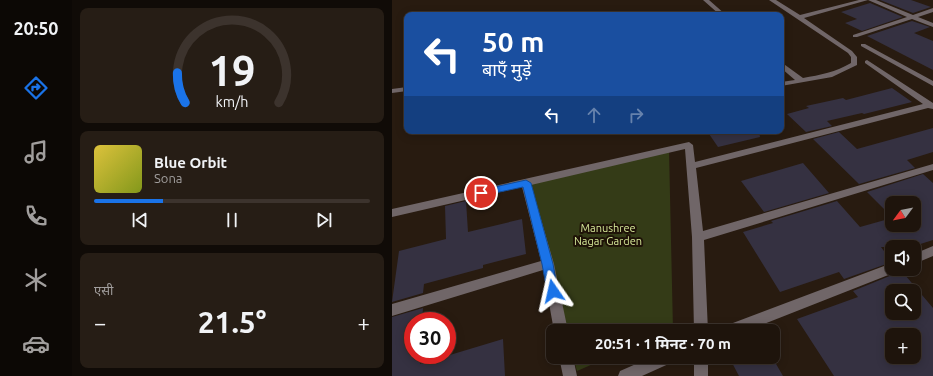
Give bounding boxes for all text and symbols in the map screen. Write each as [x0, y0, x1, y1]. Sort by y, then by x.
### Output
text: 20:50 [13, 18, 59, 38]
text: 50 m [482, 26, 544, 57]
icon: left [416, 28, 468, 80]
text: 19 [209, 47, 255, 94]
text: बाएँ मुड़ें [482, 59, 531, 79]
icon: directions [22, 74, 50, 102]
text: km/h [216, 94, 248, 110]
icon: left [541, 104, 563, 126]
icon: ahead [583, 104, 605, 126]
icon: right [625, 104, 647, 126]
icon: music [22, 138, 50, 166]
text: Blue Orbit [154, 154, 227, 171]
text: Sona [154, 171, 183, 185]
pin [464, 176, 498, 210]
icon: arrive [470, 182, 492, 204]
north arrow [885, 196, 921, 232]
map controls [885, 196, 921, 364]
icon: phone [22, 202, 50, 230]
icon: previous [129, 209, 151, 231]
icon: pause [221, 209, 243, 231]
icon: next [313, 209, 335, 231]
park label: Manushree Nagar Garden [574, 222, 642, 247]
button: sound [885, 240, 921, 276]
icon: climate [22, 266, 50, 294]
position arrow [532, 270, 574, 312]
text: एसी [94, 283, 113, 297]
button: search [885, 284, 921, 320]
text: 21.5° [198, 305, 266, 339]
text: − [94, 310, 106, 335]
text: + [358, 310, 370, 335]
speed limit sign: 30 [404, 312, 456, 364]
button: + [885, 328, 921, 364]
icon: car [22, 330, 50, 358]
text: 20:51 · 1 मिनट · 70 m [595, 335, 731, 352]

